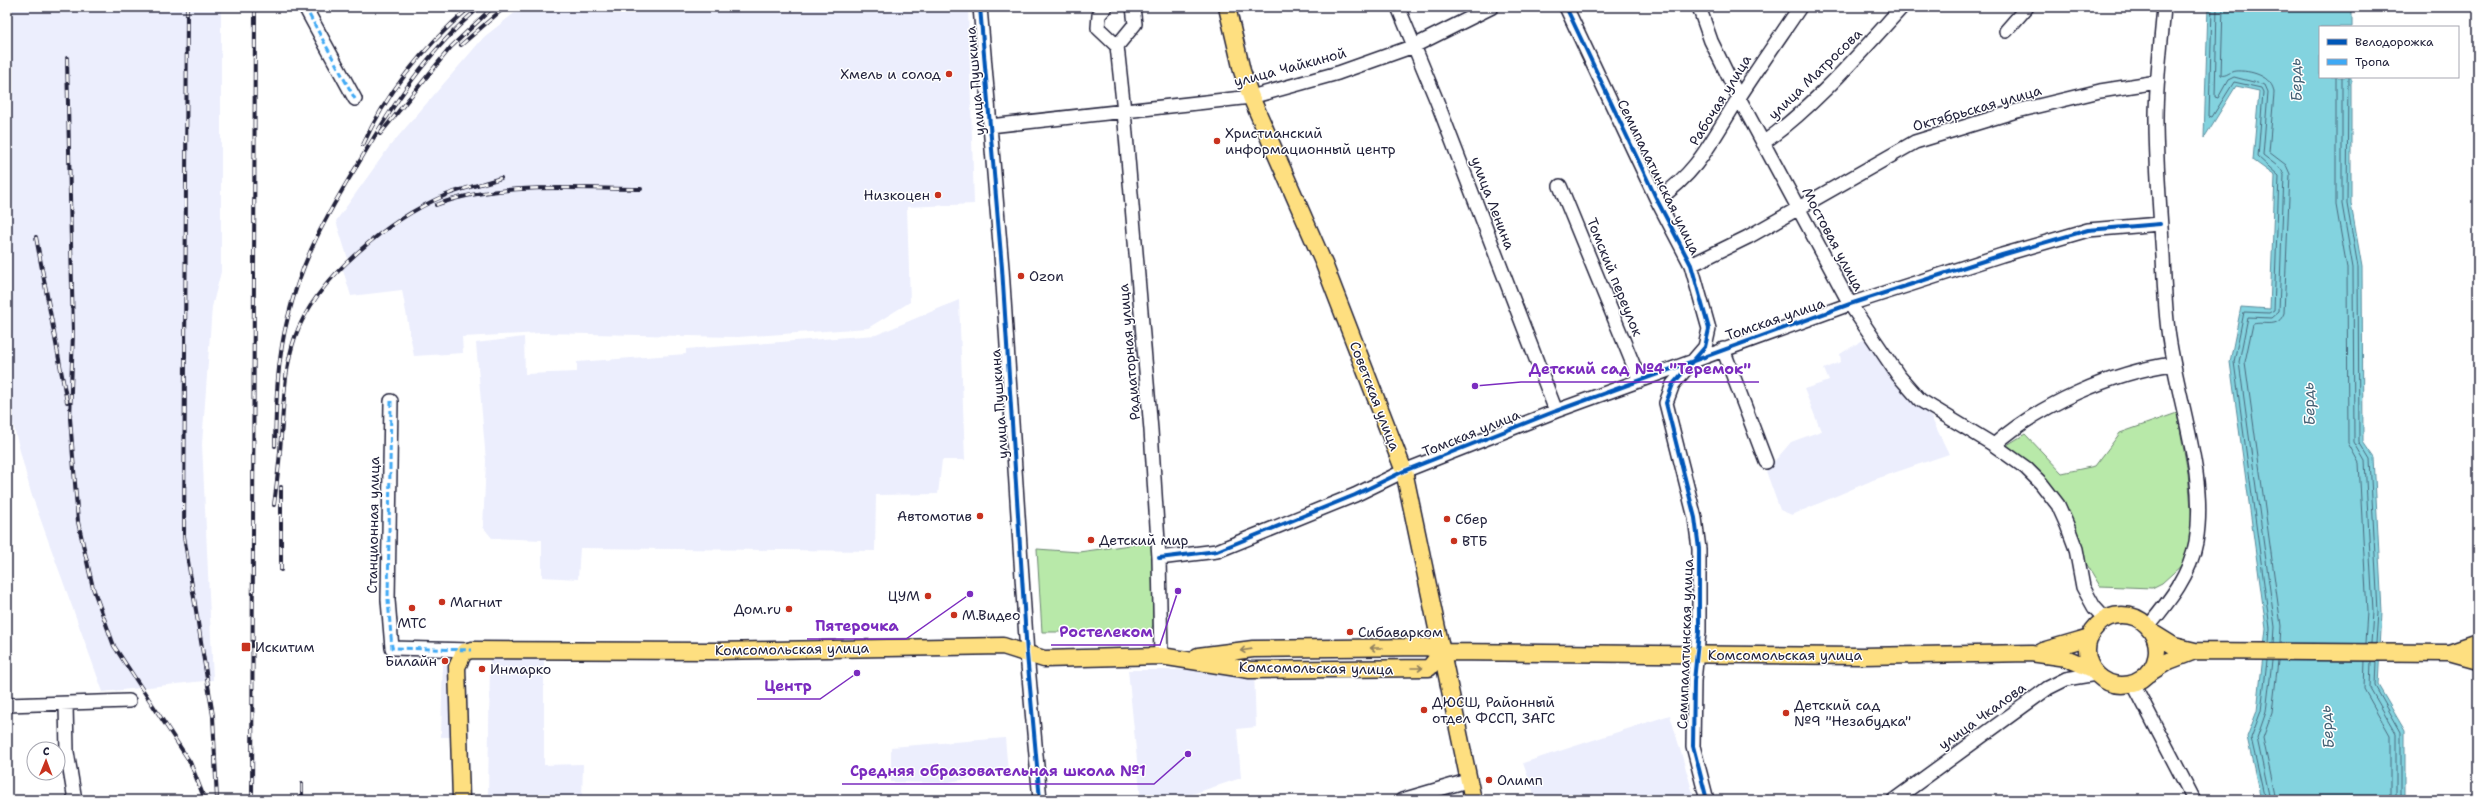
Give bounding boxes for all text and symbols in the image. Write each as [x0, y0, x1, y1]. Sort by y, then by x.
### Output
street label: улица Матросова [1764, 24, 1866, 123]
street label: улица Пушкина [961, 25, 989, 137]
legend [2319, 26, 2459, 78]
text: Велодорожка [2355, 34, 2434, 50]
street label: улица Чайкиной [1232, 43, 1348, 91]
street label: Рабочая улица [1685, 51, 1755, 149]
text: Тропа [2355, 54, 2390, 70]
water label: Бердь [2285, 58, 2307, 102]
place label: Хмель и солод [840, 65, 941, 83]
marker: Хмель и солод [944, 69, 954, 79]
street label: Октябрьская улица [1910, 81, 2044, 135]
street label: Семипалатинская улица [1614, 96, 1705, 258]
place label: Христианский информационный центр [1225, 124, 1396, 158]
marker: Христианский информационный центр [1212, 136, 1222, 146]
street label: улица Ленина [1467, 154, 1519, 252]
street label: Мостовая улица [1798, 184, 1868, 294]
place label: Низкоцен [863, 186, 930, 204]
marker: Низкоцен [933, 190, 943, 200]
street label: Томский переулок [1583, 215, 1647, 339]
place label: Ozon [1029, 267, 1064, 285]
marker: Ozon [1016, 271, 1026, 281]
street label: Радиаторная улица [1114, 283, 1144, 421]
street label: Томская улица [1723, 294, 1827, 344]
street label: Советская улица [1346, 339, 1404, 454]
street label: улица Пушкина [986, 348, 1012, 459]
callout: Детский сад №4 "Теремок" [1521, 355, 1759, 382]
text: Детский сад №4 "Теремок" [1529, 359, 1751, 379]
water label: Бердь [2298, 382, 2320, 426]
street label: Томская улица [1420, 405, 1523, 461]
street label: Станционная улица [363, 456, 383, 594]
place label: Автомотив [897, 507, 972, 525]
place label: Сбер [1455, 510, 1488, 528]
marker: Автомотив [975, 511, 985, 521]
marker: Сбер [1442, 514, 1452, 524]
place label: Детский мир [1099, 531, 1189, 549]
place label: ВТБ [1462, 532, 1487, 550]
marker: Детский мир [1086, 535, 1096, 545]
marker: ВТБ [1449, 536, 1459, 546]
street label: Семипалатинская улица [1673, 558, 1697, 730]
place label: ЦУМ [888, 587, 920, 605]
marker: ЦУМ [923, 591, 933, 601]
place label: Магнит [450, 593, 503, 611]
marker: Магнит [437, 597, 447, 607]
place label: Дом.ru [734, 600, 781, 618]
marker: МТС [407, 603, 417, 613]
marker: Дом.ru [784, 604, 794, 614]
place label: М.Видео [962, 606, 1021, 624]
marker: М.Видео [949, 610, 959, 620]
callout: Пятерочка [807, 612, 906, 639]
place label: МТС [397, 614, 427, 632]
text: Пятерочка [815, 616, 900, 636]
callout: Ростелеком [1051, 618, 1160, 645]
text: Ростелеком [1059, 622, 1153, 642]
place label: Сибаварком [1358, 623, 1443, 641]
marker: Сибаварком [1345, 627, 1355, 637]
place label: Искитим [255, 638, 314, 656]
street label: Комсомольская улица [715, 639, 870, 659]
marker: Искитим [240, 641, 252, 653]
one-way arrow [1370, 644, 1383, 652]
one-way arrow [1240, 646, 1253, 654]
street label: Комсомольская улица [1708, 646, 1862, 664]
place label: Билайн [385, 652, 437, 670]
marker: Билайн [440, 656, 450, 666]
street label: Комсомольская улица [1239, 658, 1394, 678]
place label: Инмарко [490, 660, 551, 678]
marker: Инмарко [477, 664, 487, 674]
one-way arrow [1410, 665, 1423, 672]
callout: Центр [757, 672, 820, 699]
text: Центр [764, 676, 812, 696]
street label: улица Чкалова [1935, 678, 2029, 754]
place label: ДЮСШ, Районный отдел ФССП, ЗАГС [1432, 693, 1555, 727]
place label: Детский сад №9 "Незабудка" [1794, 696, 1911, 730]
water label: Бердь [2315, 704, 2339, 750]
marker: ДЮСШ, Районный отдел ФССП, ЗАГС [1419, 705, 1429, 715]
marker: Детский сад №9 "Незабудка" [1781, 708, 1791, 718]
north arrow [26, 741, 66, 781]
text: С [43, 744, 50, 759]
callout: Средняя образовательная школа №1 [842, 757, 1154, 784]
text: Средняя образовательная школа №1 [850, 761, 1146, 781]
place label: Олимп [1497, 771, 1543, 789]
marker: Олимп [1484, 775, 1494, 785]

